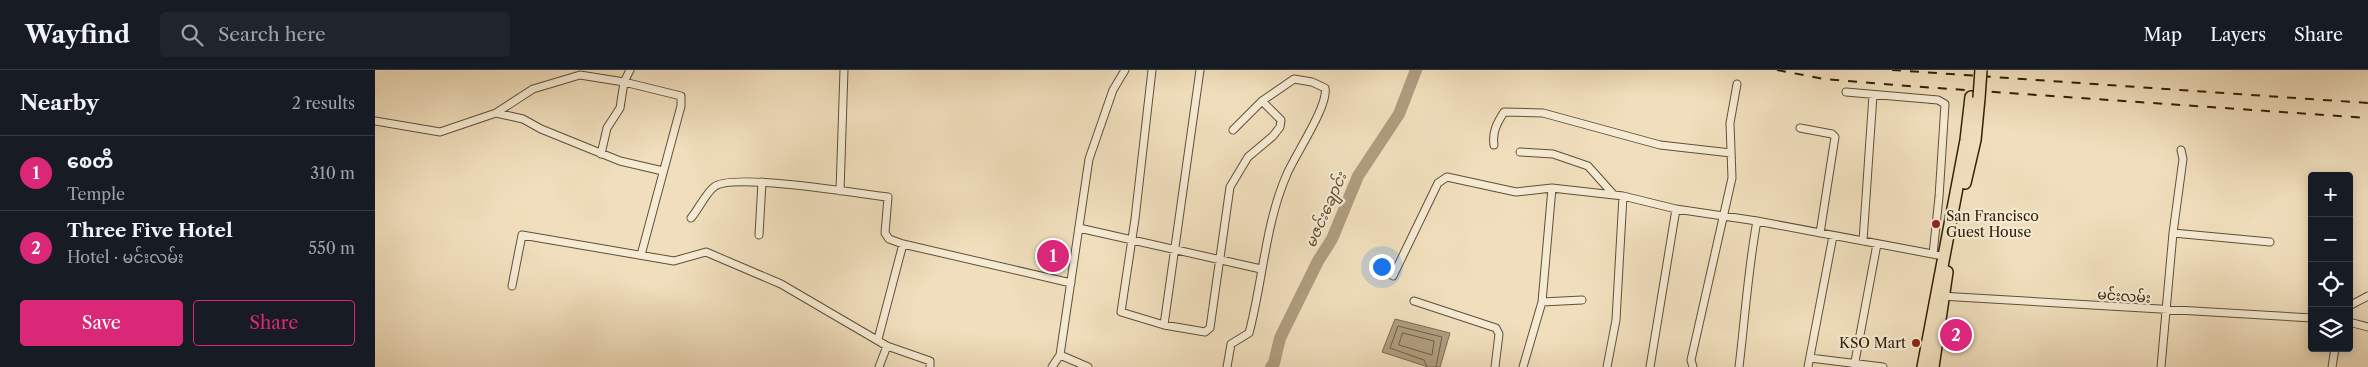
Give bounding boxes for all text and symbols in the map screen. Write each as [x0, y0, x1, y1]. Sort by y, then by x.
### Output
search box [160, 12, 510, 57]
text: Wayfind [25, 20, 130, 49]
icon: search [178, 21, 206, 49]
text: Search here [218, 23, 326, 46]
text: Map [2144, 24, 2182, 46]
text: Layers [2210, 24, 2266, 46]
text: Share [2294, 24, 2343, 46]
text: Nearby [20, 90, 99, 115]
text: 2 results [292, 93, 355, 113]
text: စေတီ [67, 150, 113, 173]
text: 1 [32, 163, 40, 183]
text: 310 m [310, 163, 355, 183]
water label: မဇင်းချောင်း [1300, 168, 1354, 252]
map controls [2308, 172, 2353, 352]
button: + [2308, 172, 2353, 217]
text: Temple [67, 184, 125, 204]
place label: San Francisco Guest House [1946, 207, 2039, 241]
button: − [2308, 217, 2353, 262]
marker: San Francisco Guest House [1930, 218, 1942, 230]
text: Three Five Hotel [67, 219, 233, 242]
pin: 1 [1037, 237, 1069, 275]
text: 2 [31, 238, 41, 258]
text: 550 m [308, 238, 355, 258]
text: Hotel · မင်းလမ်း [67, 247, 184, 267]
your location [1369, 254, 1395, 280]
button: locate [2308, 262, 2353, 307]
street label: မင်းလမ်း [2097, 284, 2151, 307]
button: Save [20, 300, 183, 346]
button: Share [193, 300, 355, 346]
button: layers [2308, 307, 2353, 352]
pin: 2 [1940, 316, 1972, 354]
place label: KSO Mart [1839, 334, 1906, 352]
marker: KSO Mart [1910, 337, 1922, 349]

